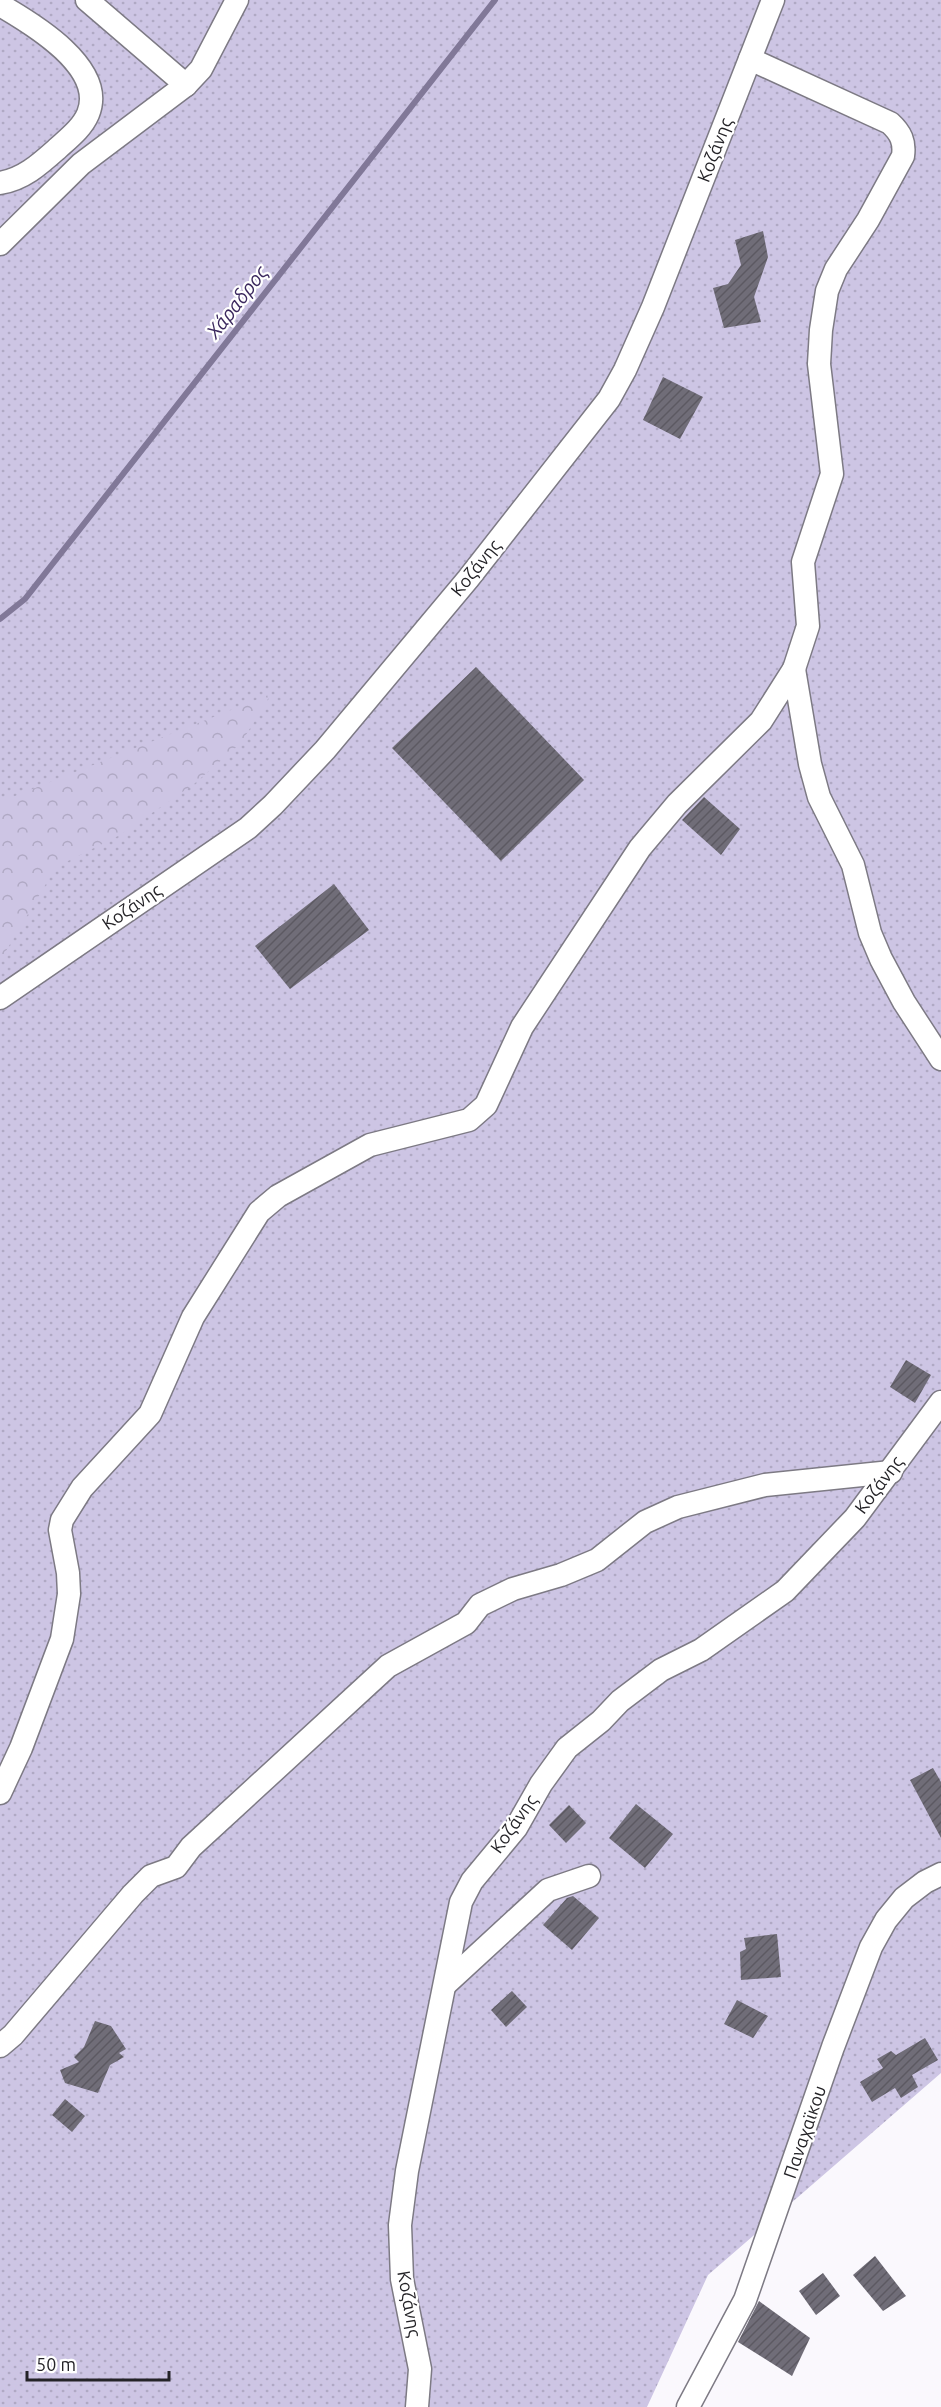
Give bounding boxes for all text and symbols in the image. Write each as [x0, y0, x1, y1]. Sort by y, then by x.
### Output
street label: Κοζάνης [693, 115, 736, 185]
water label: Χάραδρος [201, 260, 273, 343]
street label: Κοζάνης [446, 535, 505, 600]
street label: Κοζάνης [98, 879, 165, 934]
street label: Κοζάνης [850, 1452, 907, 1518]
street label: Κοζάνης [486, 1790, 541, 1857]
street label: Παναχαϊκου [779, 2083, 829, 2181]
street label: Κοζάνης [393, 2269, 426, 2339]
scale bar [27, 2344, 170, 2382]
text: 50 m [36, 2354, 76, 2374]

